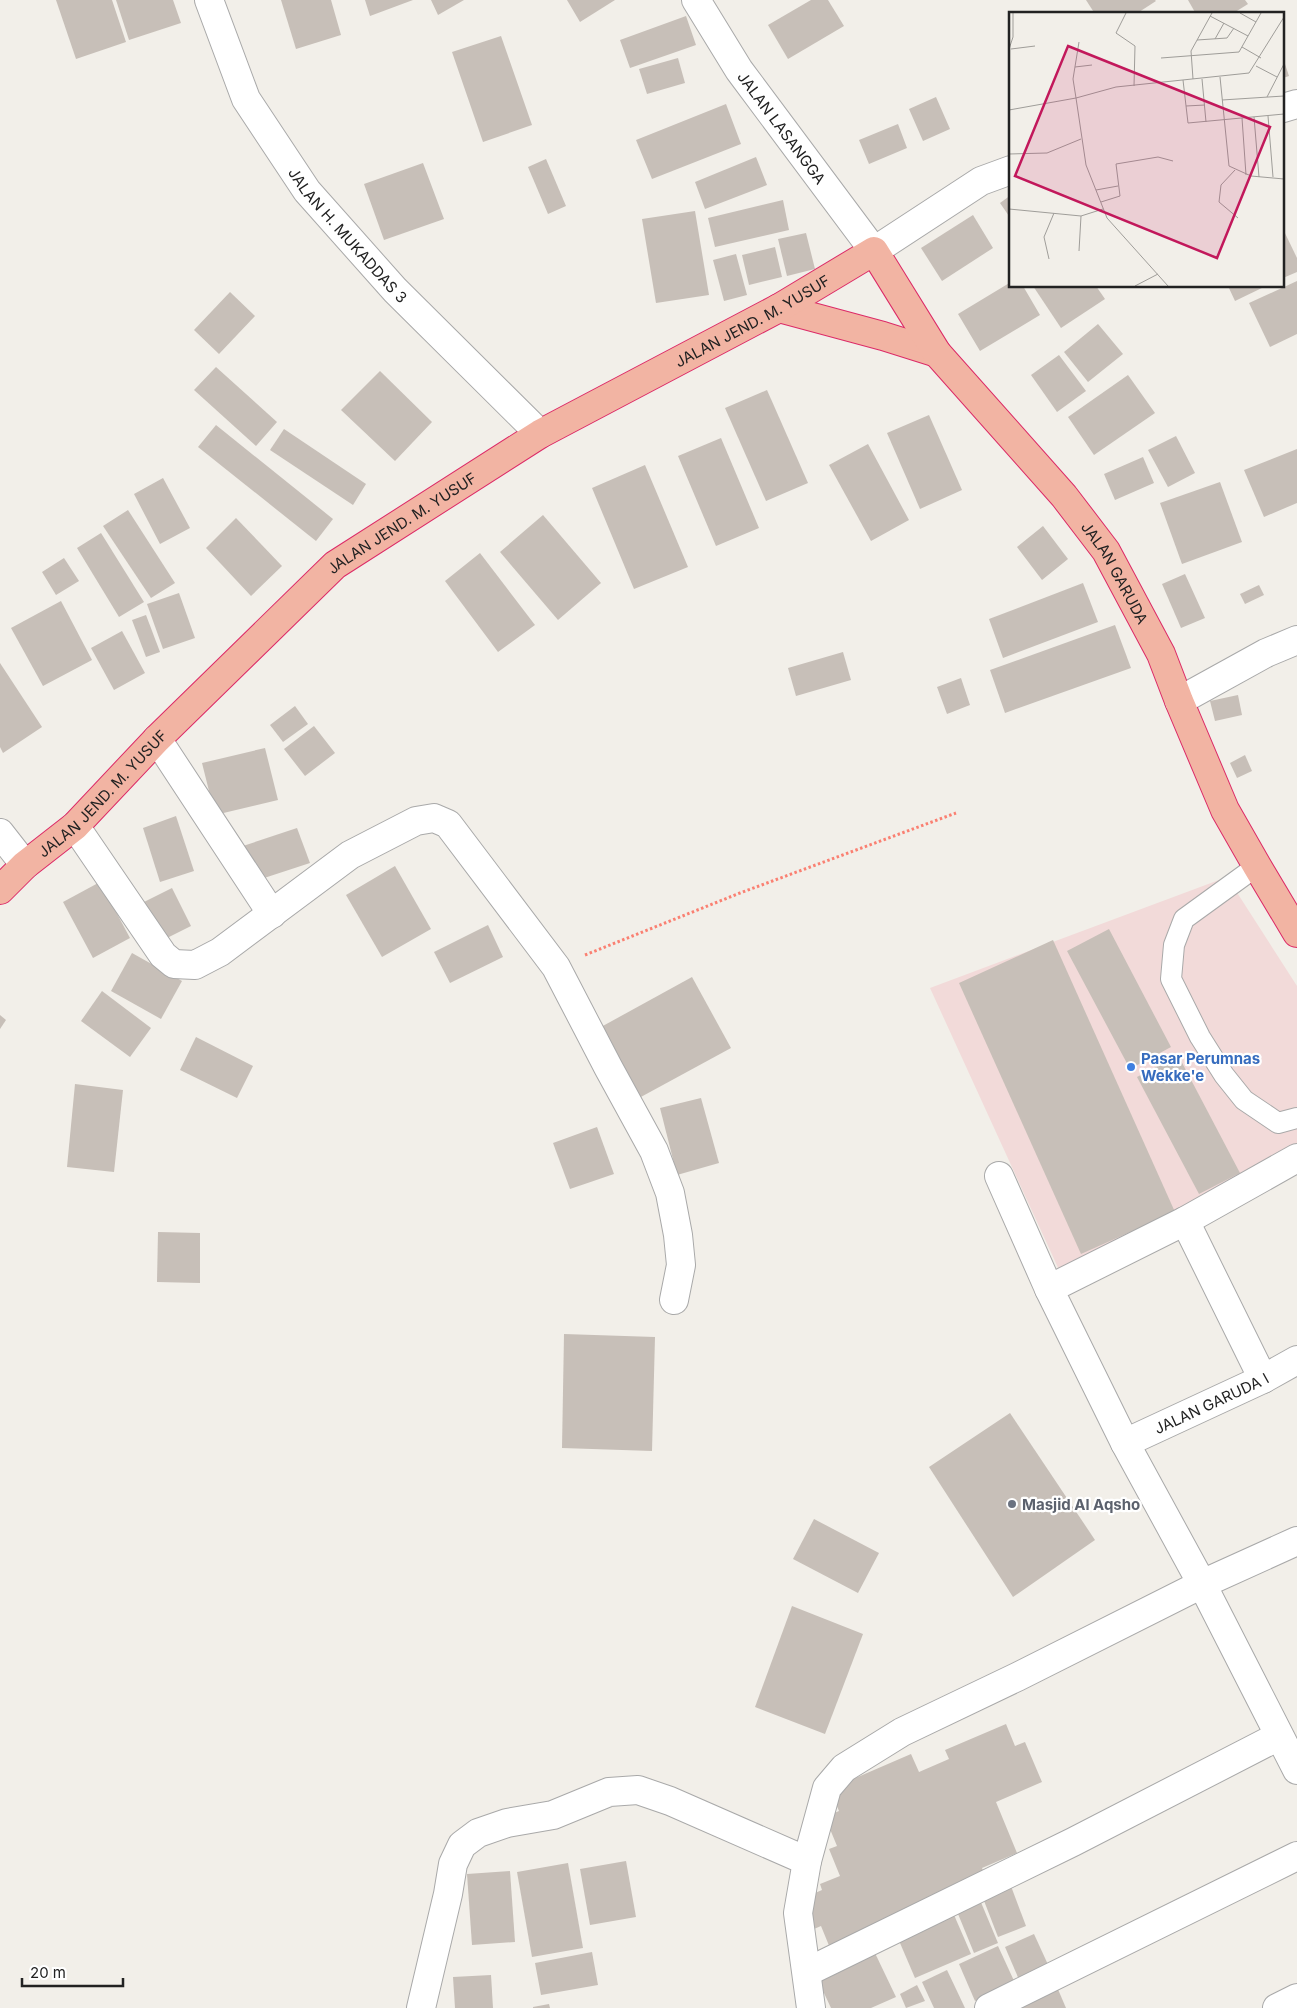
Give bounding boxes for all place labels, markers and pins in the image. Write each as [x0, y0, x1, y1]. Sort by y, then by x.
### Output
place label: Pasar Perumnas Wekke'e [1141, 1049, 1260, 1085]
marker: Pasar Perumnas Wekke'e [1125, 1061, 1137, 1073]
place label: Masjid Al Aqsho [1022, 1495, 1140, 1514]
marker: Masjid Al Aqsho [1006, 1498, 1018, 1510]

